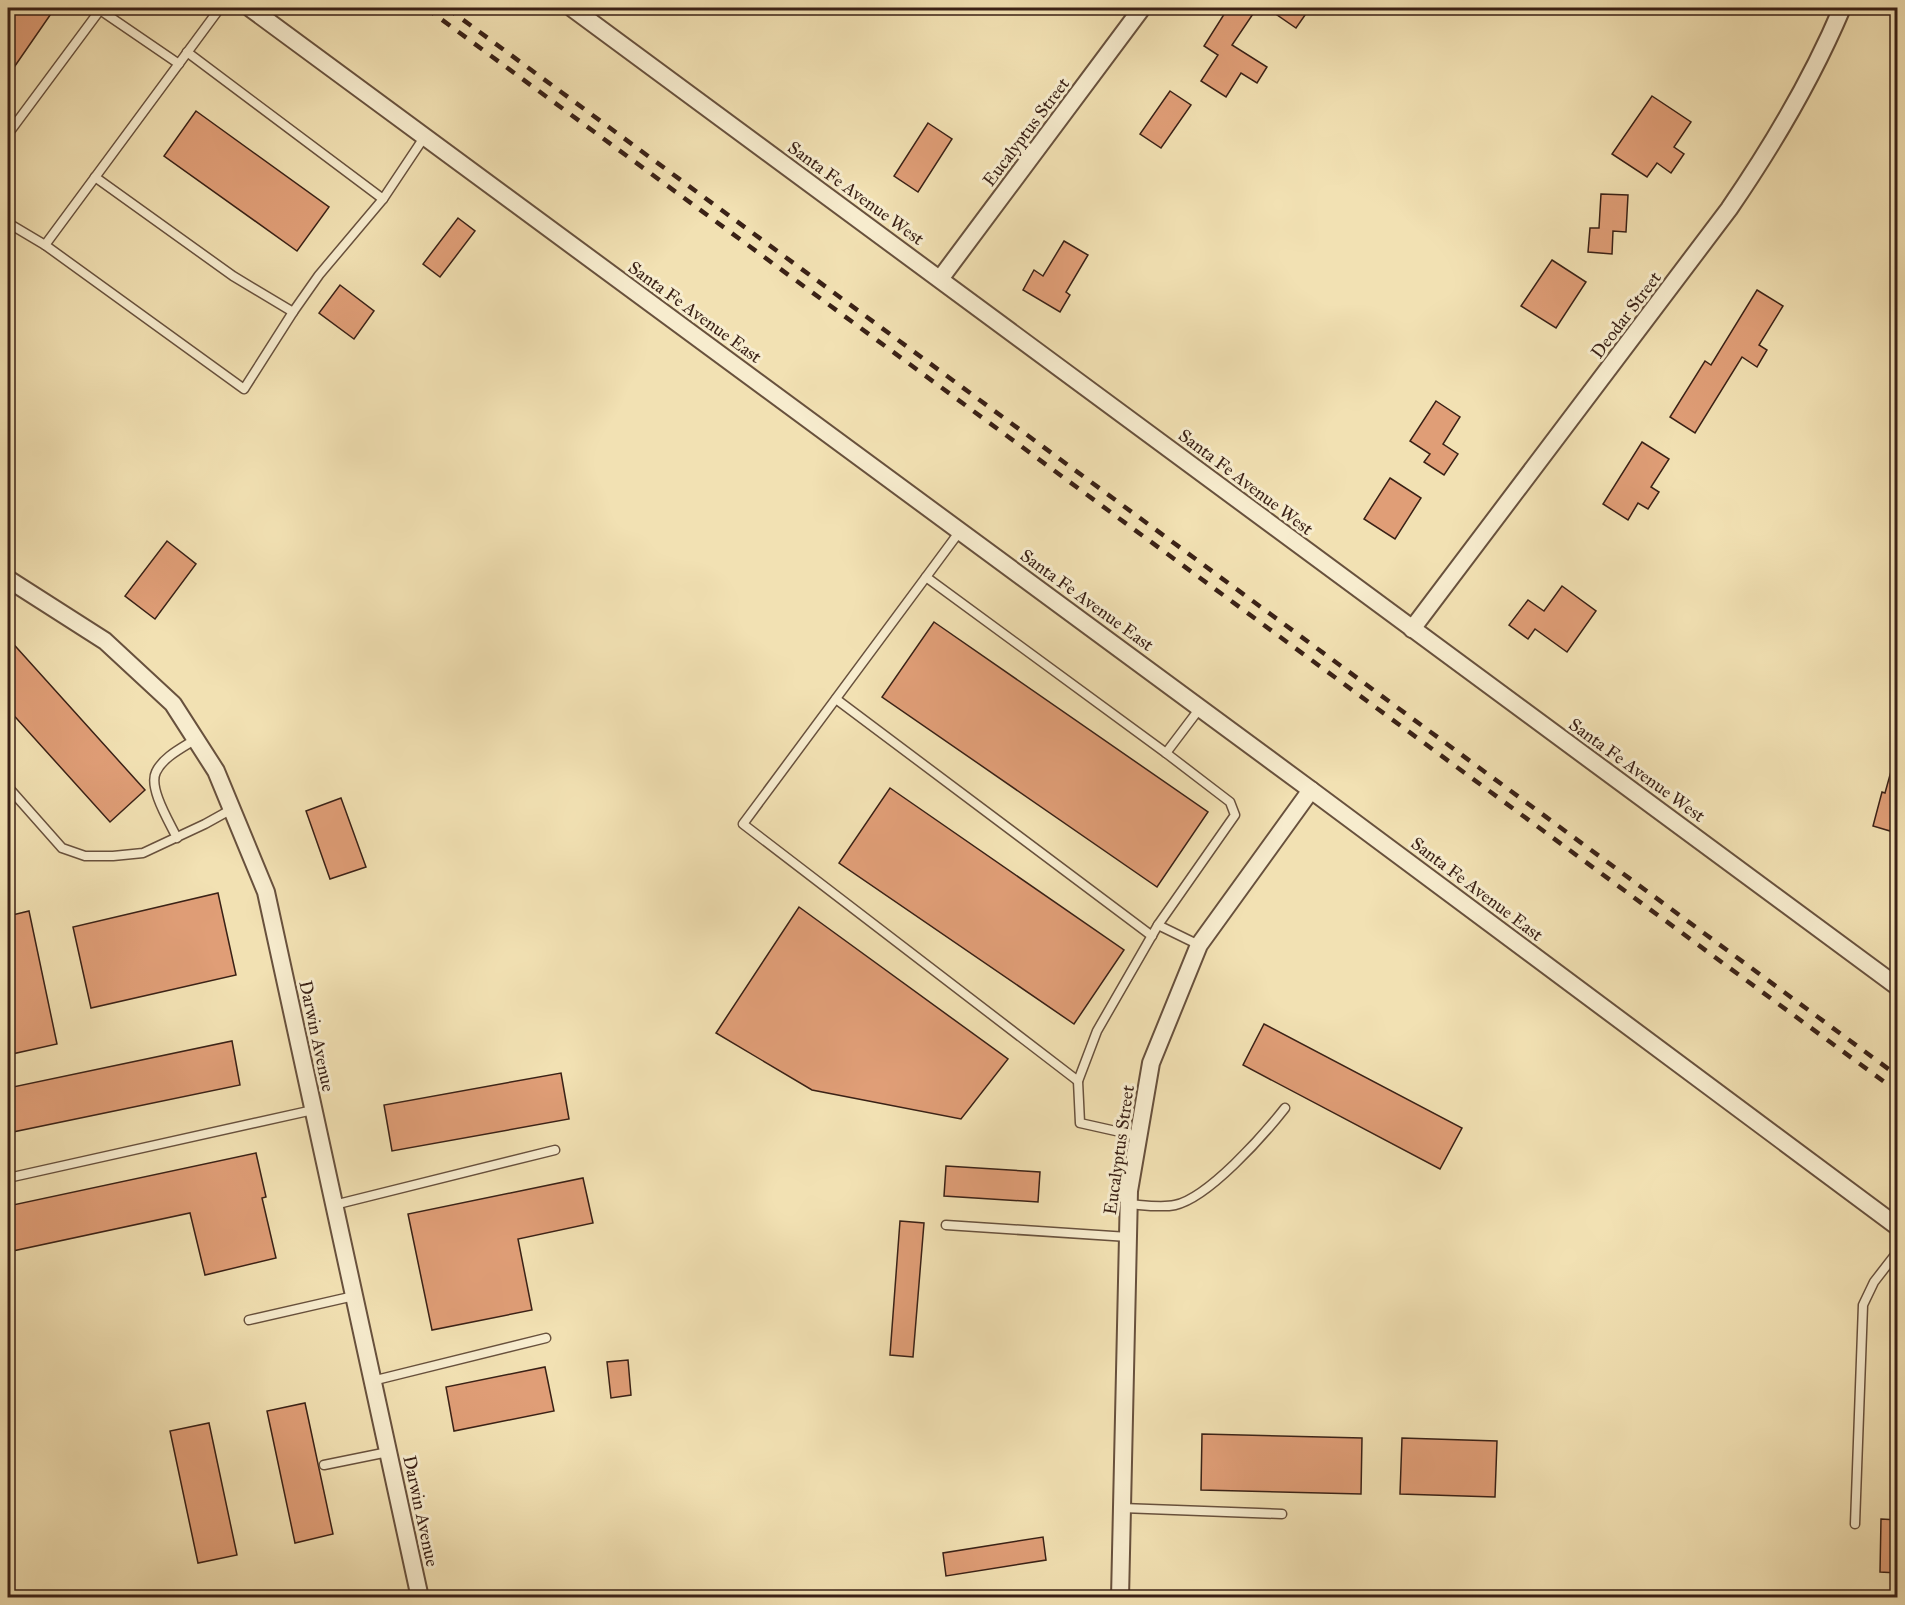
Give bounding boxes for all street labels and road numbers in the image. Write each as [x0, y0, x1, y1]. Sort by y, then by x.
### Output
street label: Eucalyptus Street [978, 73, 1075, 191]
street label: Santa Fe Avenue West [784, 136, 929, 250]
street label: Santa Fe Avenue East [624, 256, 767, 368]
street label: Deodar Street [1586, 267, 1666, 363]
street label: Santa Fe Avenue West [1174, 424, 1318, 540]
street label: Santa Fe Avenue East [1016, 544, 1159, 656]
street label: Santa Fe Avenue West [1565, 713, 1710, 827]
street label: Santa Fe Avenue East [1407, 832, 1548, 946]
street label: Darwin Avenue [294, 978, 340, 1094]
street label: Eucalyptus Street [1099, 1083, 1139, 1216]
street label: Darwin Avenue [398, 1453, 444, 1569]

